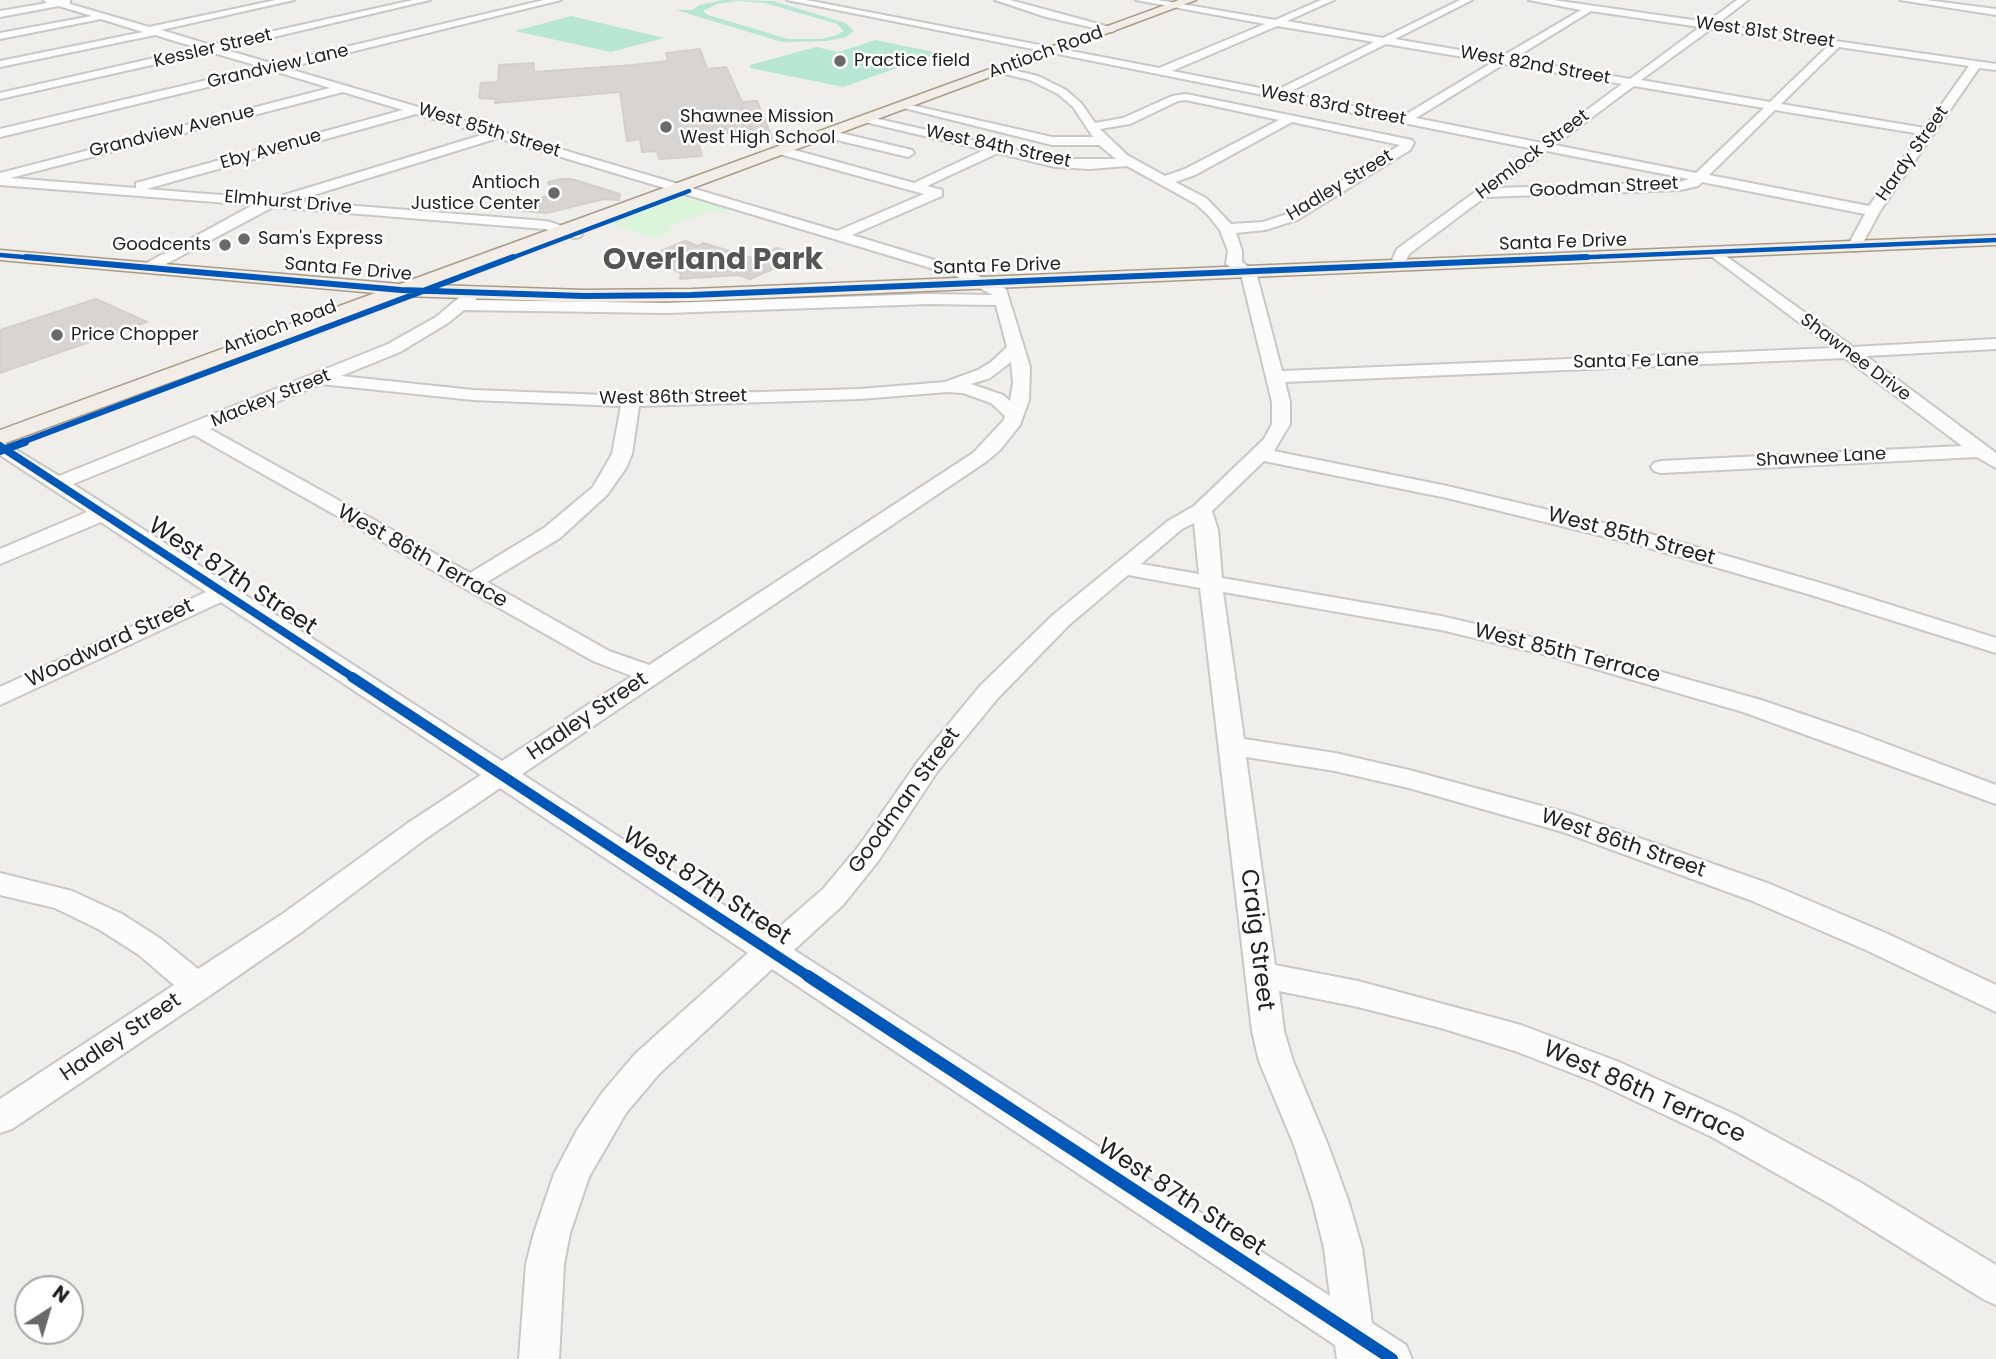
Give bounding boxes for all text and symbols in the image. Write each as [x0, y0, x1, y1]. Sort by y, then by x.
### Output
street label: West 81st Street [1694, 13, 1836, 53]
street label: Antioch Road [986, 22, 1106, 84]
street label: Kessler Street [152, 25, 274, 73]
street label: Grandview Lane [205, 40, 351, 94]
street label: West 82nd Street [1458, 42, 1612, 90]
place label: Practice field [854, 50, 970, 72]
marker: Practice field [832, 53, 848, 69]
street label: West 83rd Street [1258, 81, 1408, 131]
street label: West 85th Street [415, 99, 563, 163]
street label: Grandview Avenue [87, 101, 257, 163]
street label: Hardy Street [1872, 102, 1954, 206]
place label: Shawnee Mission West High School [680, 106, 835, 148]
street label: Hemlock Street [1472, 106, 1594, 204]
marker: Shawnee Mission West High School [658, 119, 674, 135]
street label: West 84th Street [923, 121, 1073, 173]
street label: Eby Avenue [218, 125, 324, 175]
street label: Hadley Street [1283, 146, 1397, 226]
place label: Antioch Justice Center [411, 172, 540, 214]
street label: Goodman Street [1529, 173, 1679, 203]
marker: Antioch Justice Center [546, 185, 562, 201]
street label: Elmhurst Drive [223, 187, 353, 219]
place label: Sam's Express [258, 228, 383, 250]
street label: Santa Fe Drive [1499, 230, 1627, 256]
marker: Sam's Express [236, 231, 252, 247]
place label: Goodcents [112, 234, 211, 256]
marker: Goodcents [217, 237, 233, 253]
district label: Overland Park [603, 243, 823, 279]
street label: Santa Fe Drive [283, 254, 413, 286]
street label: Santa Fe Drive [933, 254, 1061, 280]
street label: Antioch Road [220, 296, 340, 360]
street label: Shawnee Drive [1795, 309, 1915, 407]
place label: Price Chopper [71, 324, 199, 346]
marker: Price Chopper [49, 327, 65, 343]
street label: Santa Fe Lane [1573, 350, 1699, 374]
street label: Mackey Street [208, 365, 334, 433]
street label: West 86th Street [599, 386, 747, 410]
street label: Shawnee Lane [1755, 444, 1887, 472]
street label: West 86th Terrace [332, 500, 512, 614]
street label: West 85th Street [1545, 503, 1717, 571]
street label: West 87th Street [142, 512, 322, 642]
street label: Woodward Street [22, 594, 198, 694]
street label: West 85th Terrace [1471, 619, 1663, 689]
street label: Hadley Street [523, 667, 653, 767]
street label: Goodman Street [844, 723, 966, 879]
street label: West 86th Street [1537, 804, 1709, 884]
street label: West 87th Street [616, 822, 796, 952]
street label: Craig Street [1233, 868, 1279, 1012]
street label: Hadley Street [56, 988, 186, 1088]
street label: West 86th Terrace [1538, 1035, 1750, 1151]
street label: West 87th Street [1091, 1133, 1271, 1263]
north arrow [14, 1275, 84, 1345]
text: N [47, 1279, 75, 1310]

